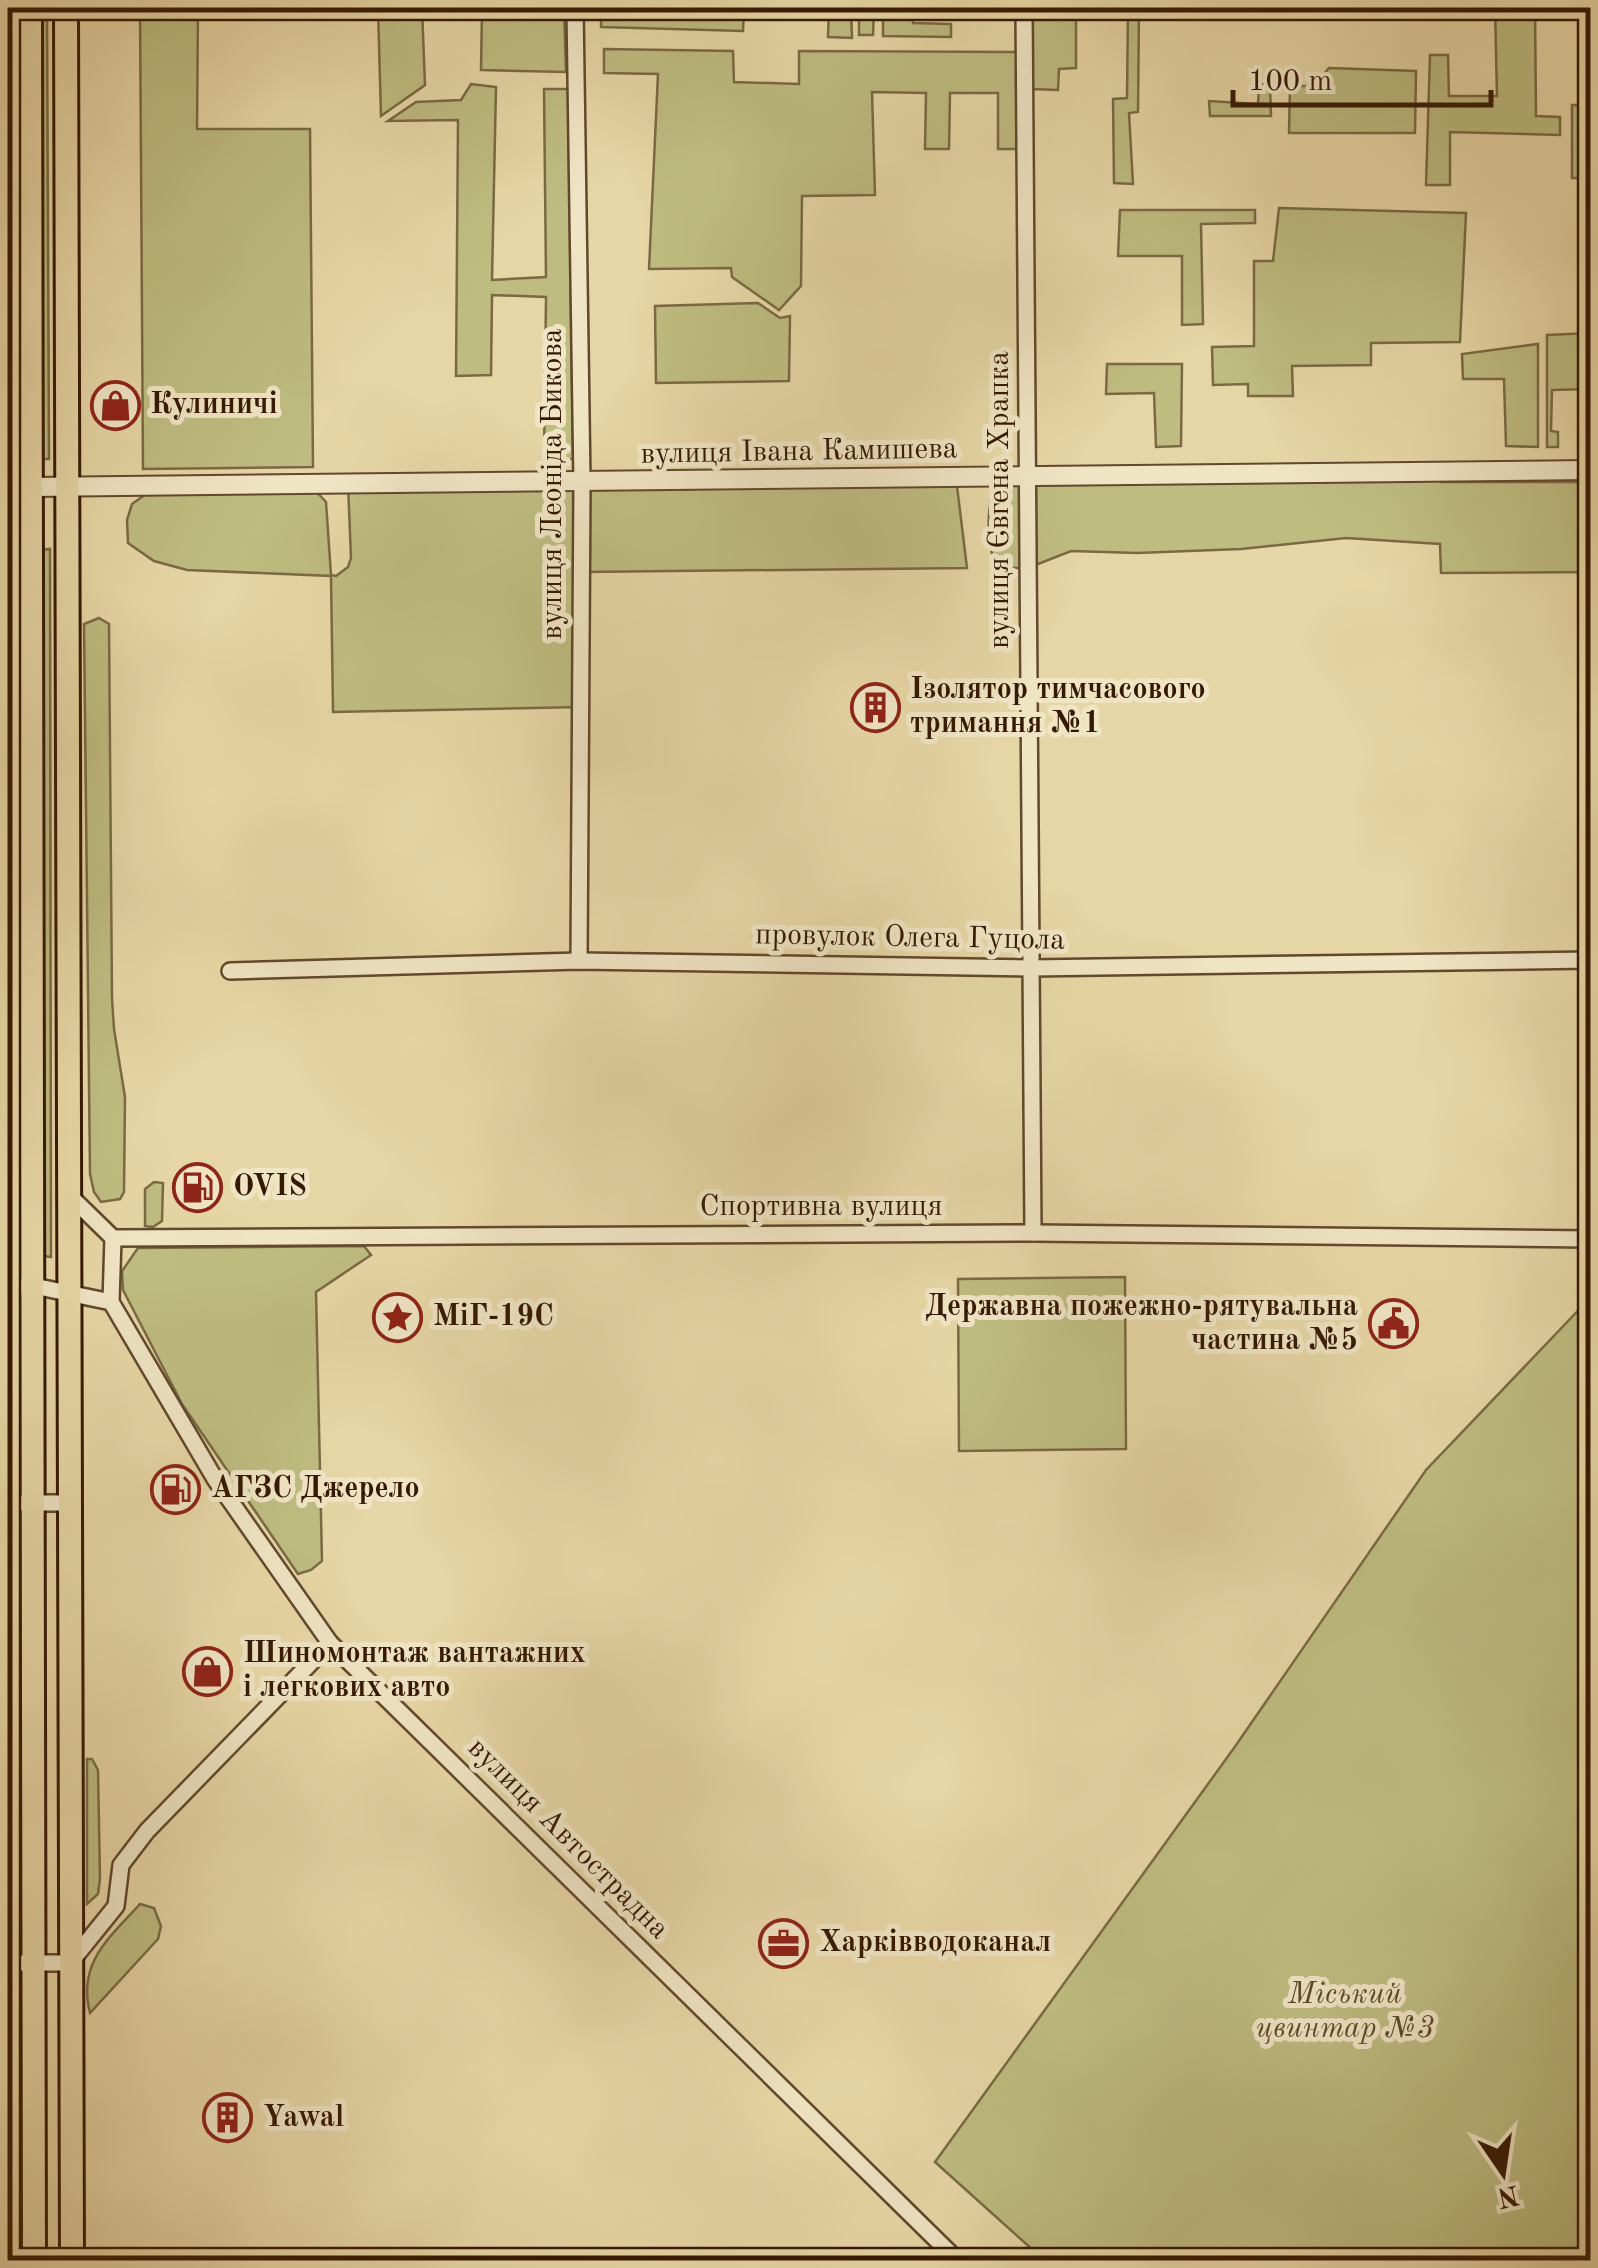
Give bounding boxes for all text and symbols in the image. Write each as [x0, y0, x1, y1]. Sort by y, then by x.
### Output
scale bar [1233, 45, 1490, 107]
text: 100 m [1248, 67, 1332, 97]
street label: вулиця Леоніда Бикова [538, 328, 568, 640]
street label: вулиця Євгена Храпка [985, 351, 1015, 649]
shop icon: Кулиничі [89, 379, 141, 431]
place label: Кулиничі [150, 390, 278, 420]
street label: вулиця Івана Камишева [640, 434, 958, 470]
place label: Ізолятор тимчасового тримання №1 [910, 675, 1206, 739]
building icon: Ізолятор тимчасового тримання №1 [849, 681, 901, 733]
street label: провулок Олега Гуцола [755, 920, 1065, 956]
fuel station icon: OVIS [172, 1161, 224, 1213]
place label: OVIS [233, 1172, 307, 1202]
street label: Спортивна вулиця [699, 1192, 943, 1222]
place icon: МіГ-19С [372, 1291, 424, 1343]
place label: Державна пожежно-рятувальна частина №5 [925, 1292, 1358, 1356]
public building icon: Державна пожежно-рятувальна частина №5 [1367, 1298, 1419, 1350]
place label: МіГ-19С [433, 1302, 554, 1332]
fuel station icon: АГЗС Джерело [150, 1463, 202, 1515]
place label: АГЗС Джерело [211, 1474, 420, 1504]
place label: Шиномонтаж вантажних і легкових авто [243, 1639, 586, 1703]
shop icon: Шиномонтаж вантажних і легкових авто [182, 1645, 234, 1697]
street label: вулиця Автострадна [462, 1733, 674, 1945]
office icon: Харківводоканал [758, 1917, 810, 1969]
place label: Харківводоканал [819, 1928, 1051, 1958]
park label: Міський цвинтар №3 [1256, 1980, 1434, 2044]
building icon: Yawal [202, 2092, 254, 2144]
place label: Yawal [263, 2103, 344, 2133]
north arrow [1453, 2123, 1553, 2223]
text: N [1494, 2178, 1522, 2211]

